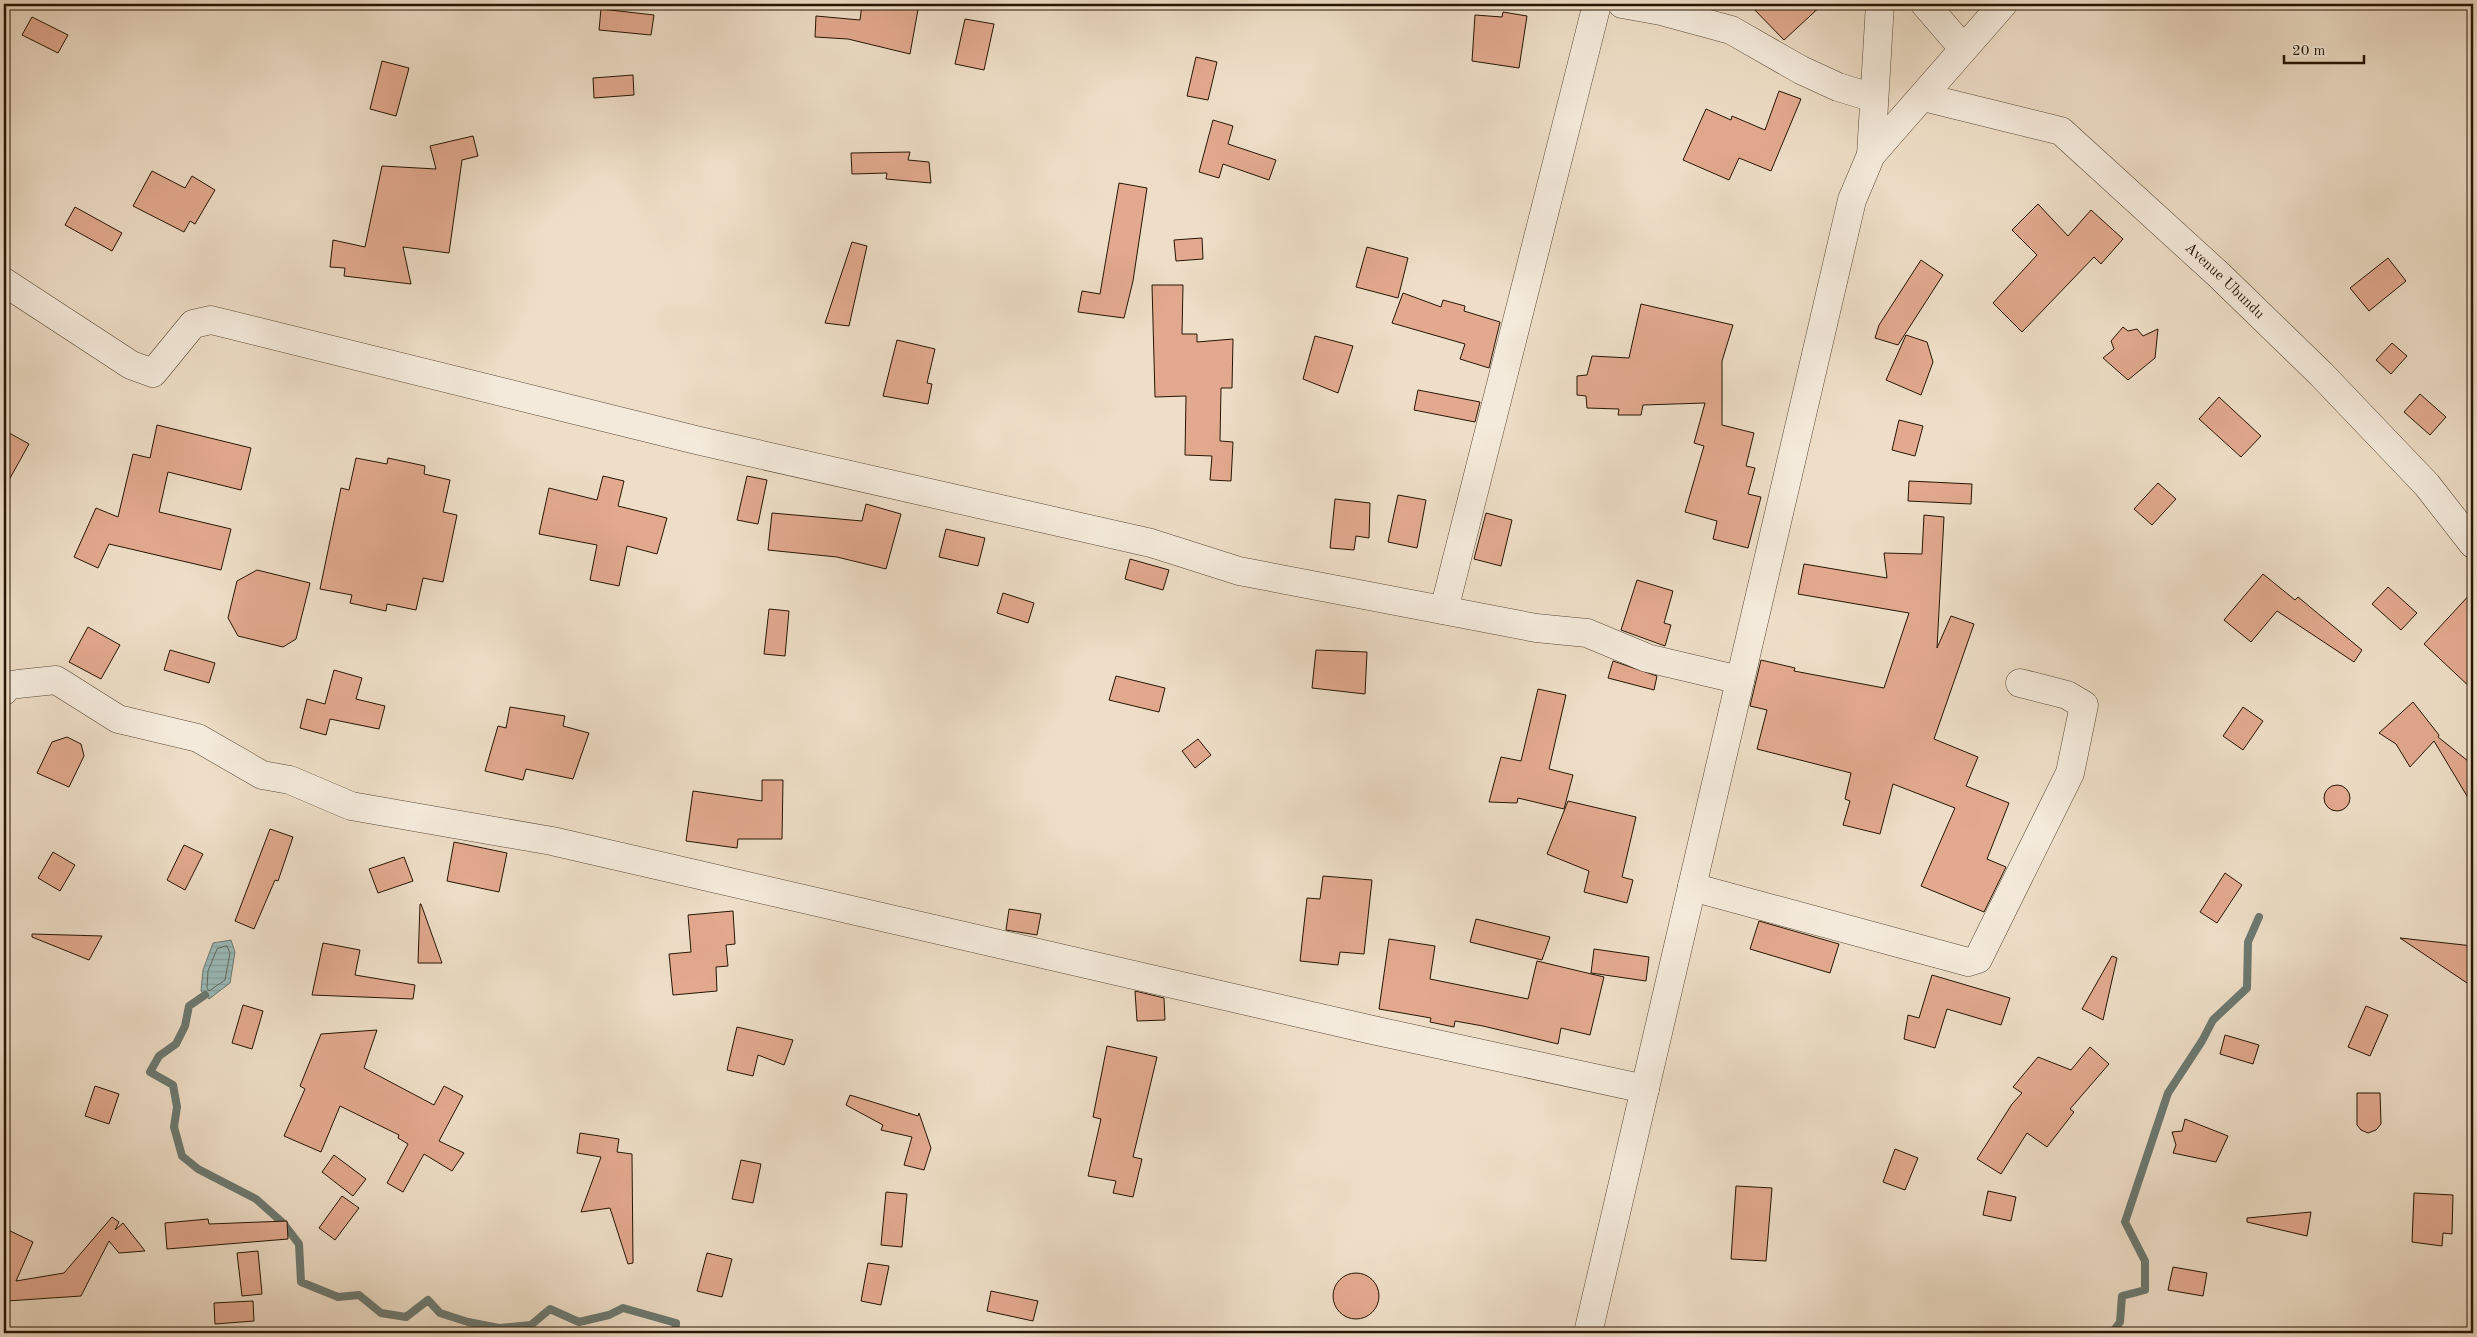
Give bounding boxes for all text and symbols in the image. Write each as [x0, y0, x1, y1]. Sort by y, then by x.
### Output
scale bar [2284, 32, 2364, 64]
text: 20 m [2292, 44, 2326, 59]
street label: Avenue Ubundu [2182, 240, 2267, 322]

